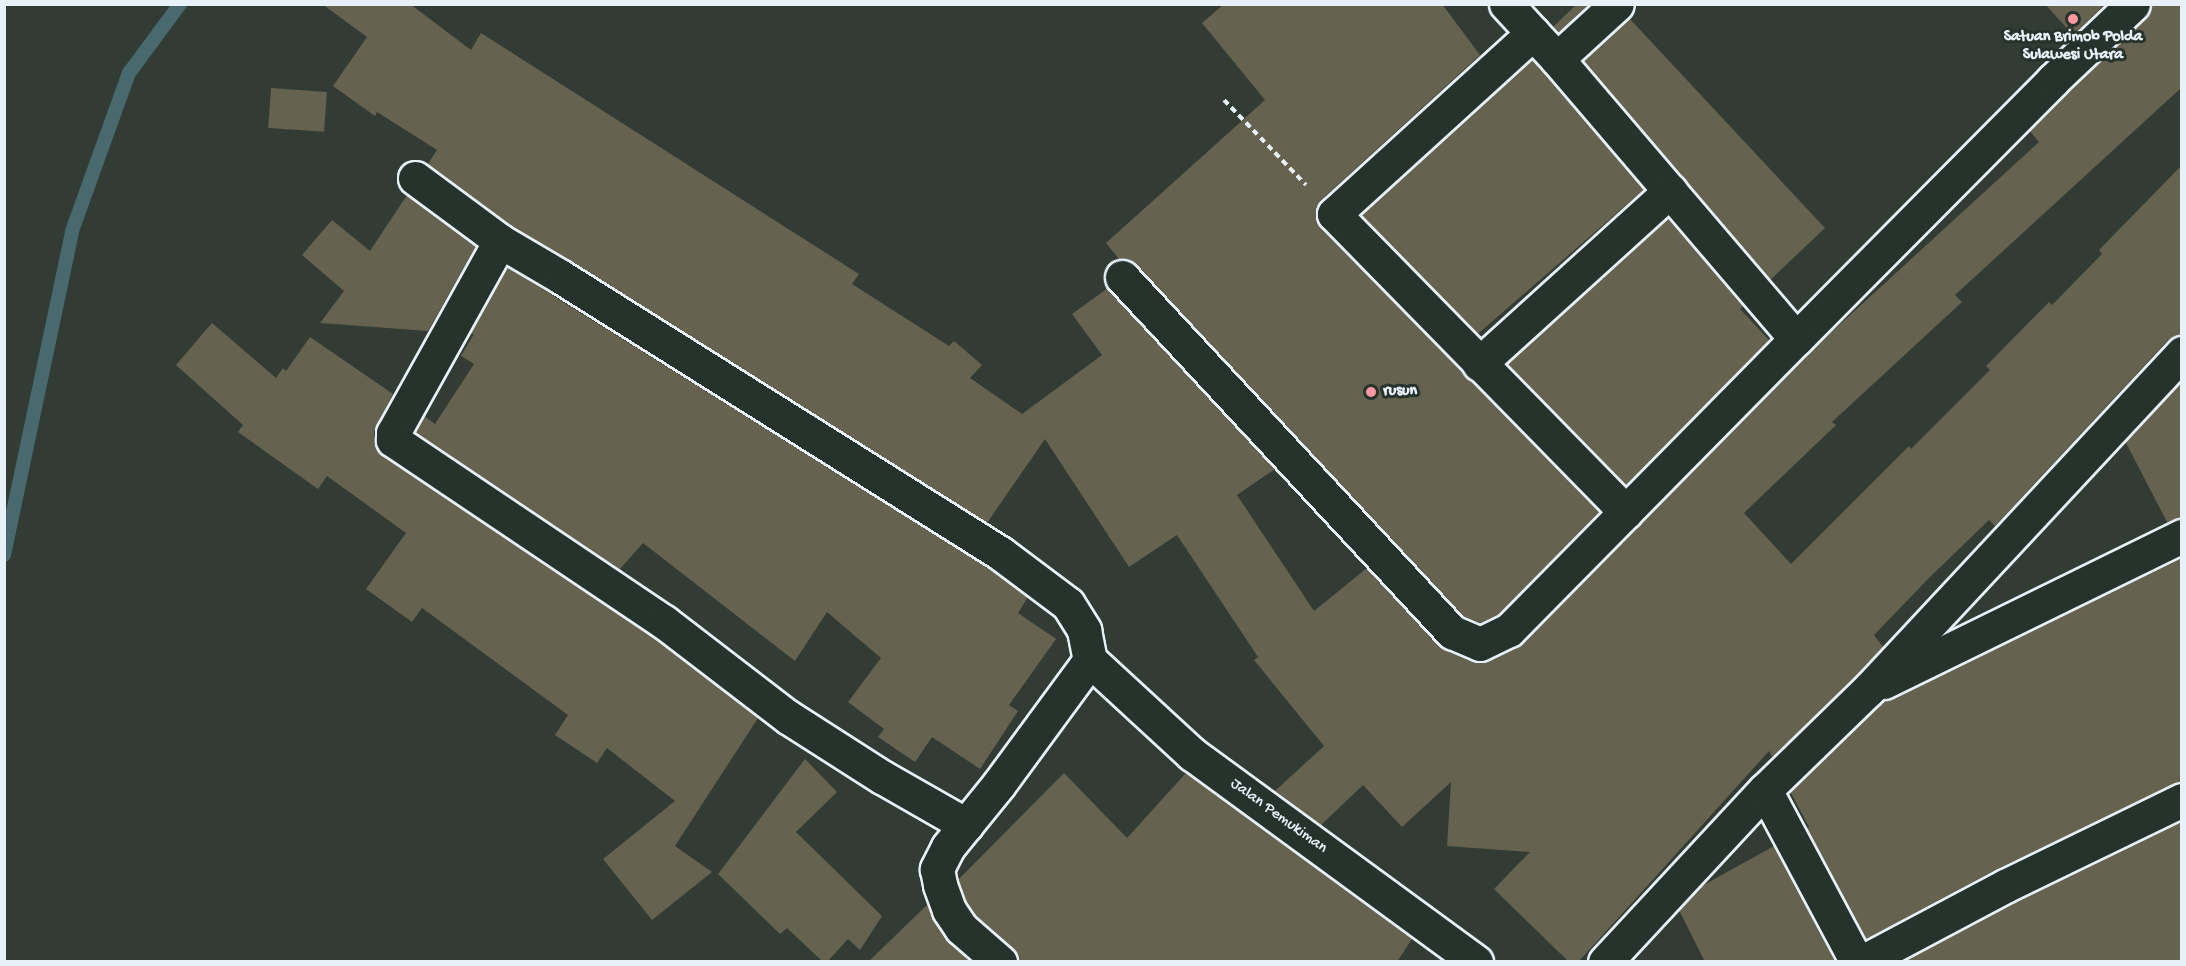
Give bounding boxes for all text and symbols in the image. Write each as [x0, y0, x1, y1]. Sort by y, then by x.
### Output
marker: Satuan Brimob Polda Sulawesi Utara [2066, 12, 2080, 26]
place label: Satuan Brimob Polda Sulawesi Utara [2004, 28, 2142, 66]
place label: rusun [1383, 382, 1417, 402]
marker: rusun [1364, 385, 1378, 399]
street label: Jalan Pemukiman [1226, 775, 1330, 859]

